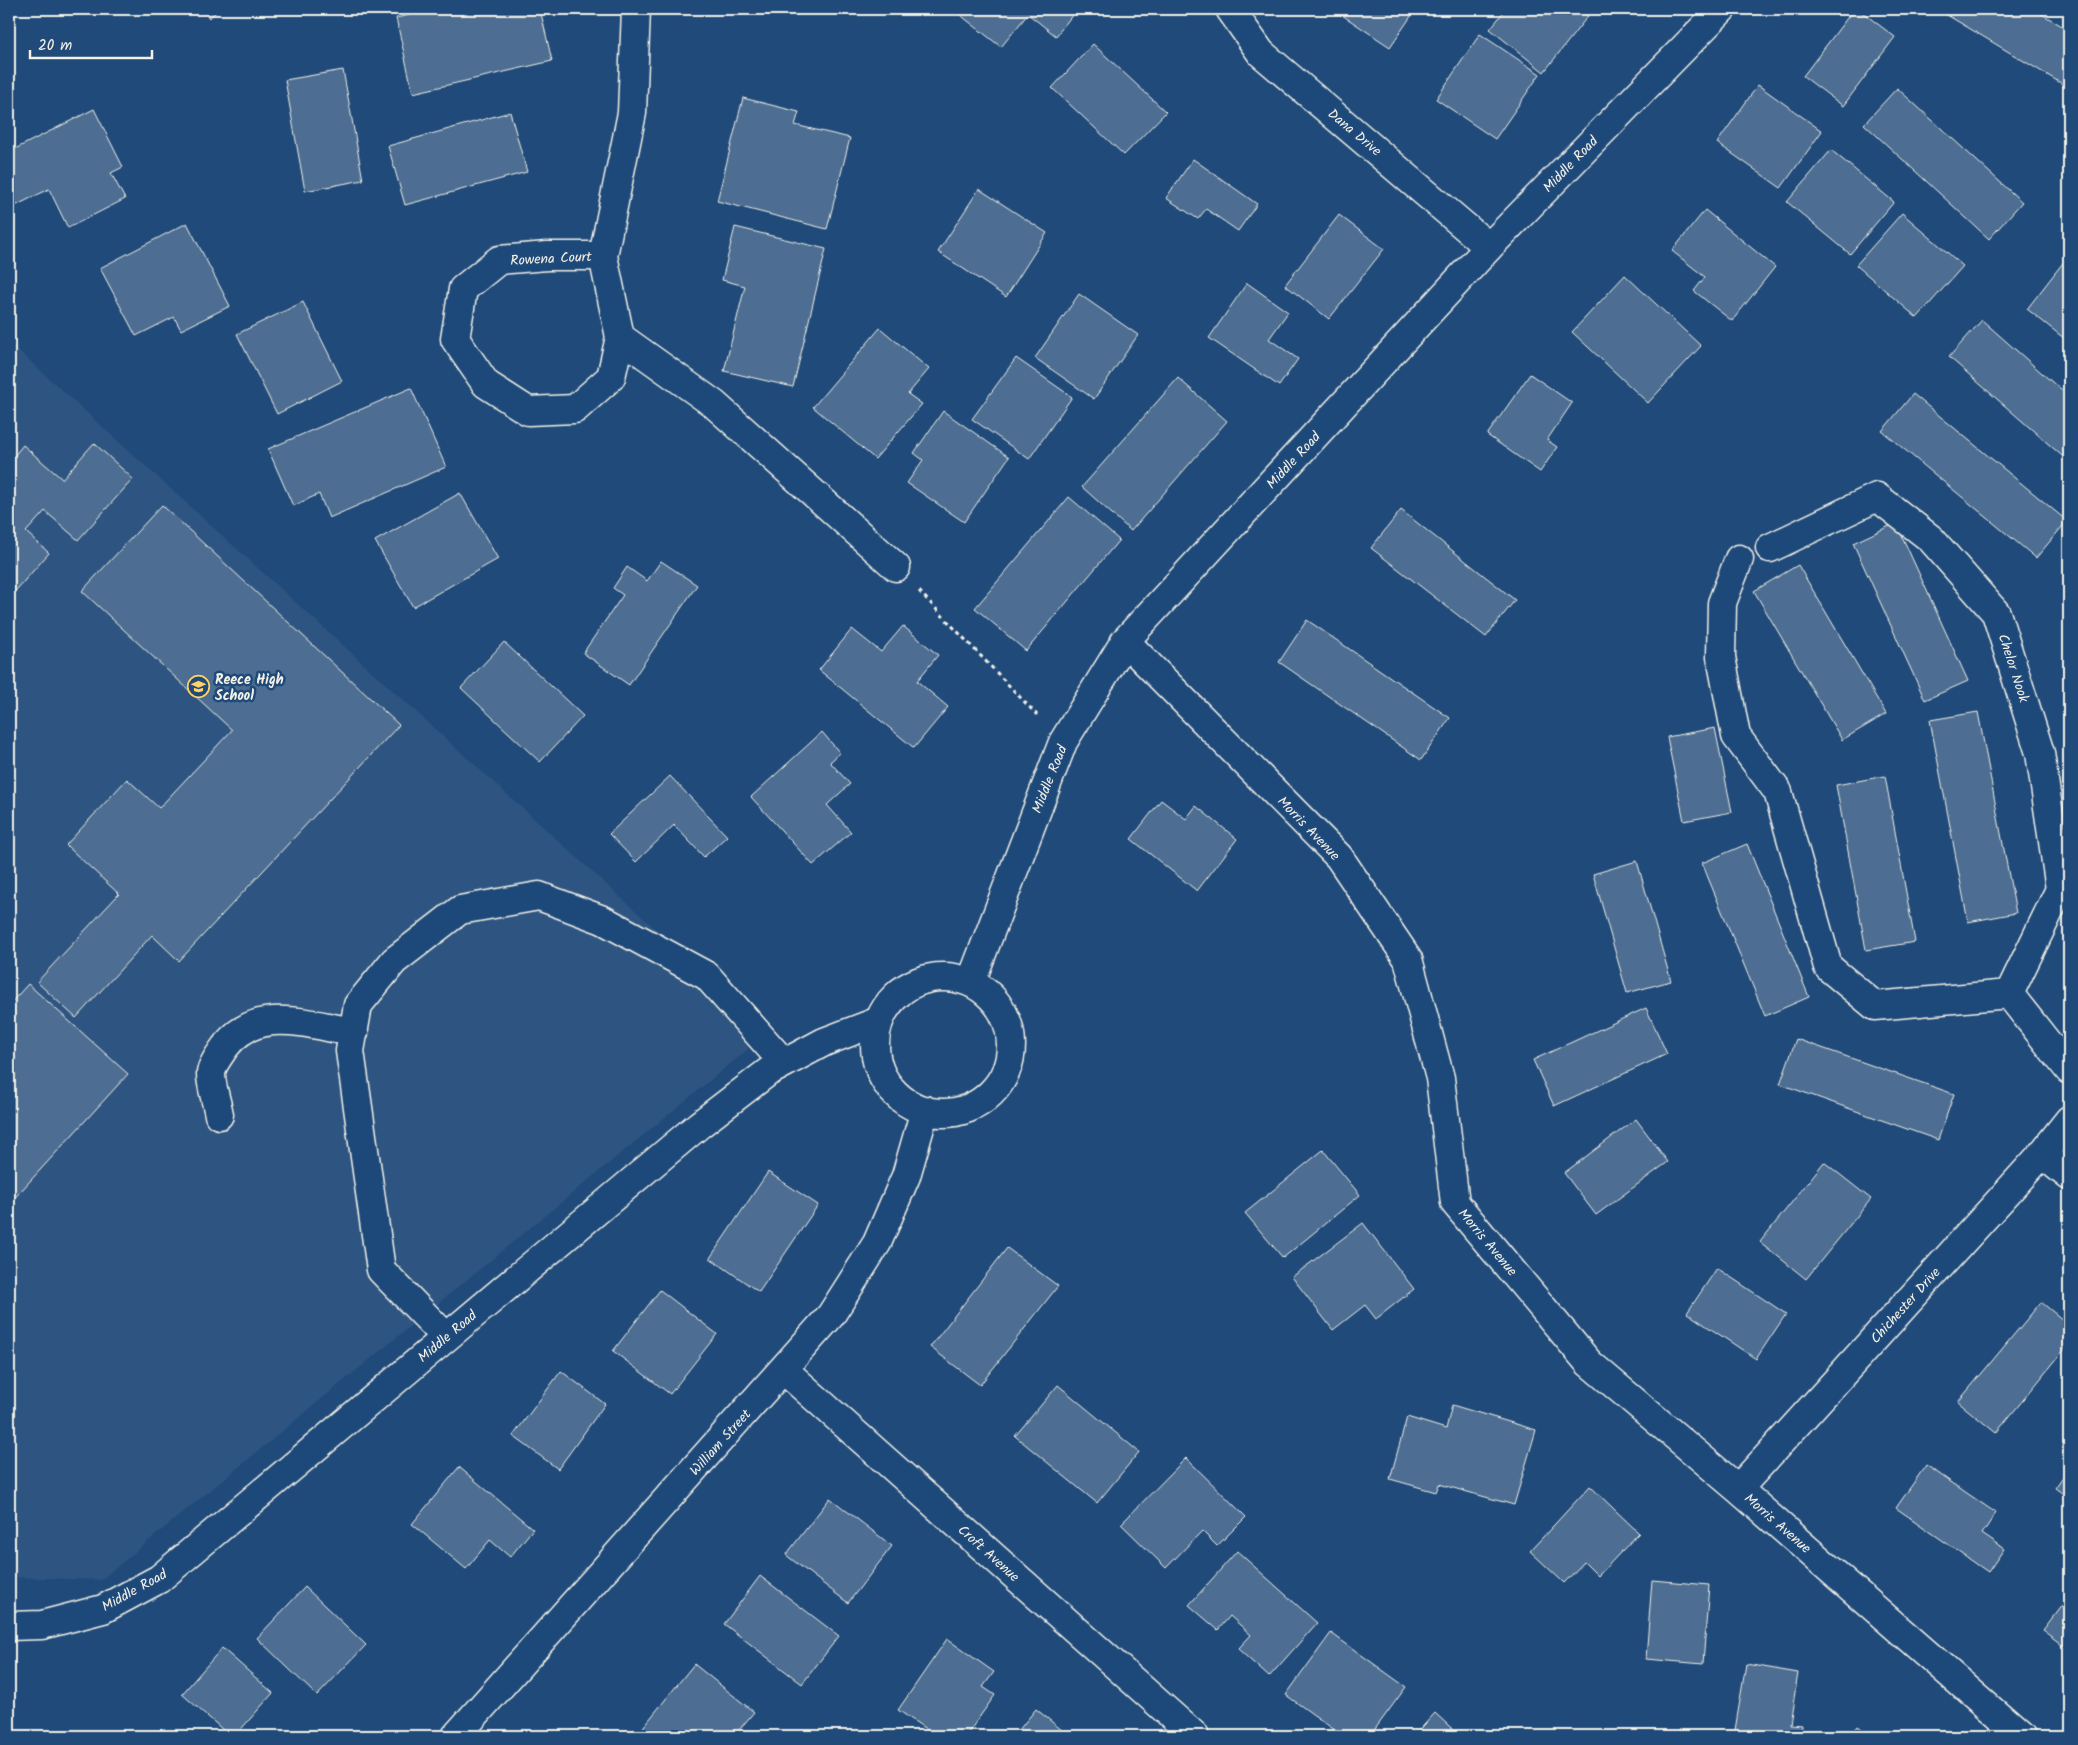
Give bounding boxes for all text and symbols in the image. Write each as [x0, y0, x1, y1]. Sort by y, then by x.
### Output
scale bar [30, 28, 152, 60]
text: 20 m [38, 34, 72, 58]
street label: Dana Drive [1323, 104, 1387, 162]
street label: Middle Road [1538, 131, 1604, 198]
street label: Rowena Court [510, 246, 593, 272]
street label: Middle Road [1261, 426, 1327, 494]
street label: Chelor Nook [1992, 631, 2035, 706]
place label: Reece High School [215, 669, 284, 707]
school or university icon: Reece High School [187, 675, 211, 699]
street label: Middle Road [1026, 741, 1074, 817]
street label: Morris Avenue [1272, 791, 1345, 867]
street label: Morris Avenue [1452, 1204, 1523, 1282]
street label: Chichester Drive [1865, 1262, 1947, 1349]
street label: Middle Road [413, 1305, 483, 1368]
street label: William Street [685, 1404, 757, 1481]
street label: Morris Avenue [1739, 1488, 1816, 1560]
street label: Croft Avenue [952, 1520, 1025, 1588]
street label: Middle Road [98, 1563, 172, 1618]

